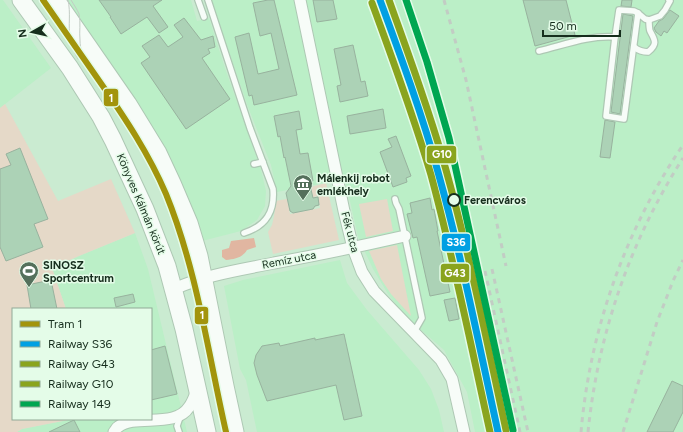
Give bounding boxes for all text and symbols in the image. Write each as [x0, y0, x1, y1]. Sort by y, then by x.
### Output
north arrow [12, 12, 52, 52]
scale bar [543, 12, 620, 38]
text: 50 m [549, 19, 577, 33]
text: N [16, 28, 30, 38]
line badge: 1 [103, 88, 119, 107]
text: 1 [109, 92, 113, 105]
line badge: G10 [426, 145, 457, 164]
text: G10 [432, 148, 452, 161]
street label: Könyves Kálmán körút [114, 152, 168, 256]
place label: Málenkij robot emlékhely [317, 172, 390, 198]
museum icon: Málenkij robot emlékhely [292, 173, 314, 201]
marker: Ferencváros [447, 193, 461, 207]
place label: Ferencváros [464, 194, 526, 207]
street label: Fék utca [338, 210, 362, 254]
line badge: S36 [441, 233, 471, 252]
text: S36 [446, 236, 466, 249]
street label: Remíz utca [261, 248, 317, 272]
place label: SINOSZ Sportcentrum [43, 259, 114, 285]
sports icon: SINOSZ Sportcentrum [18, 260, 40, 288]
line badge: G43 [440, 263, 470, 283]
text: G43 [444, 267, 466, 280]
line badge: 1 [194, 306, 209, 325]
legend [12, 308, 152, 420]
text: 1 [200, 309, 204, 322]
text: Tram 1 [48, 317, 82, 331]
text: Railway S36 [48, 337, 113, 351]
text: Railway G43 [48, 357, 115, 371]
text: Railway G10 [48, 377, 114, 391]
text: Railway 149 [48, 397, 111, 411]

